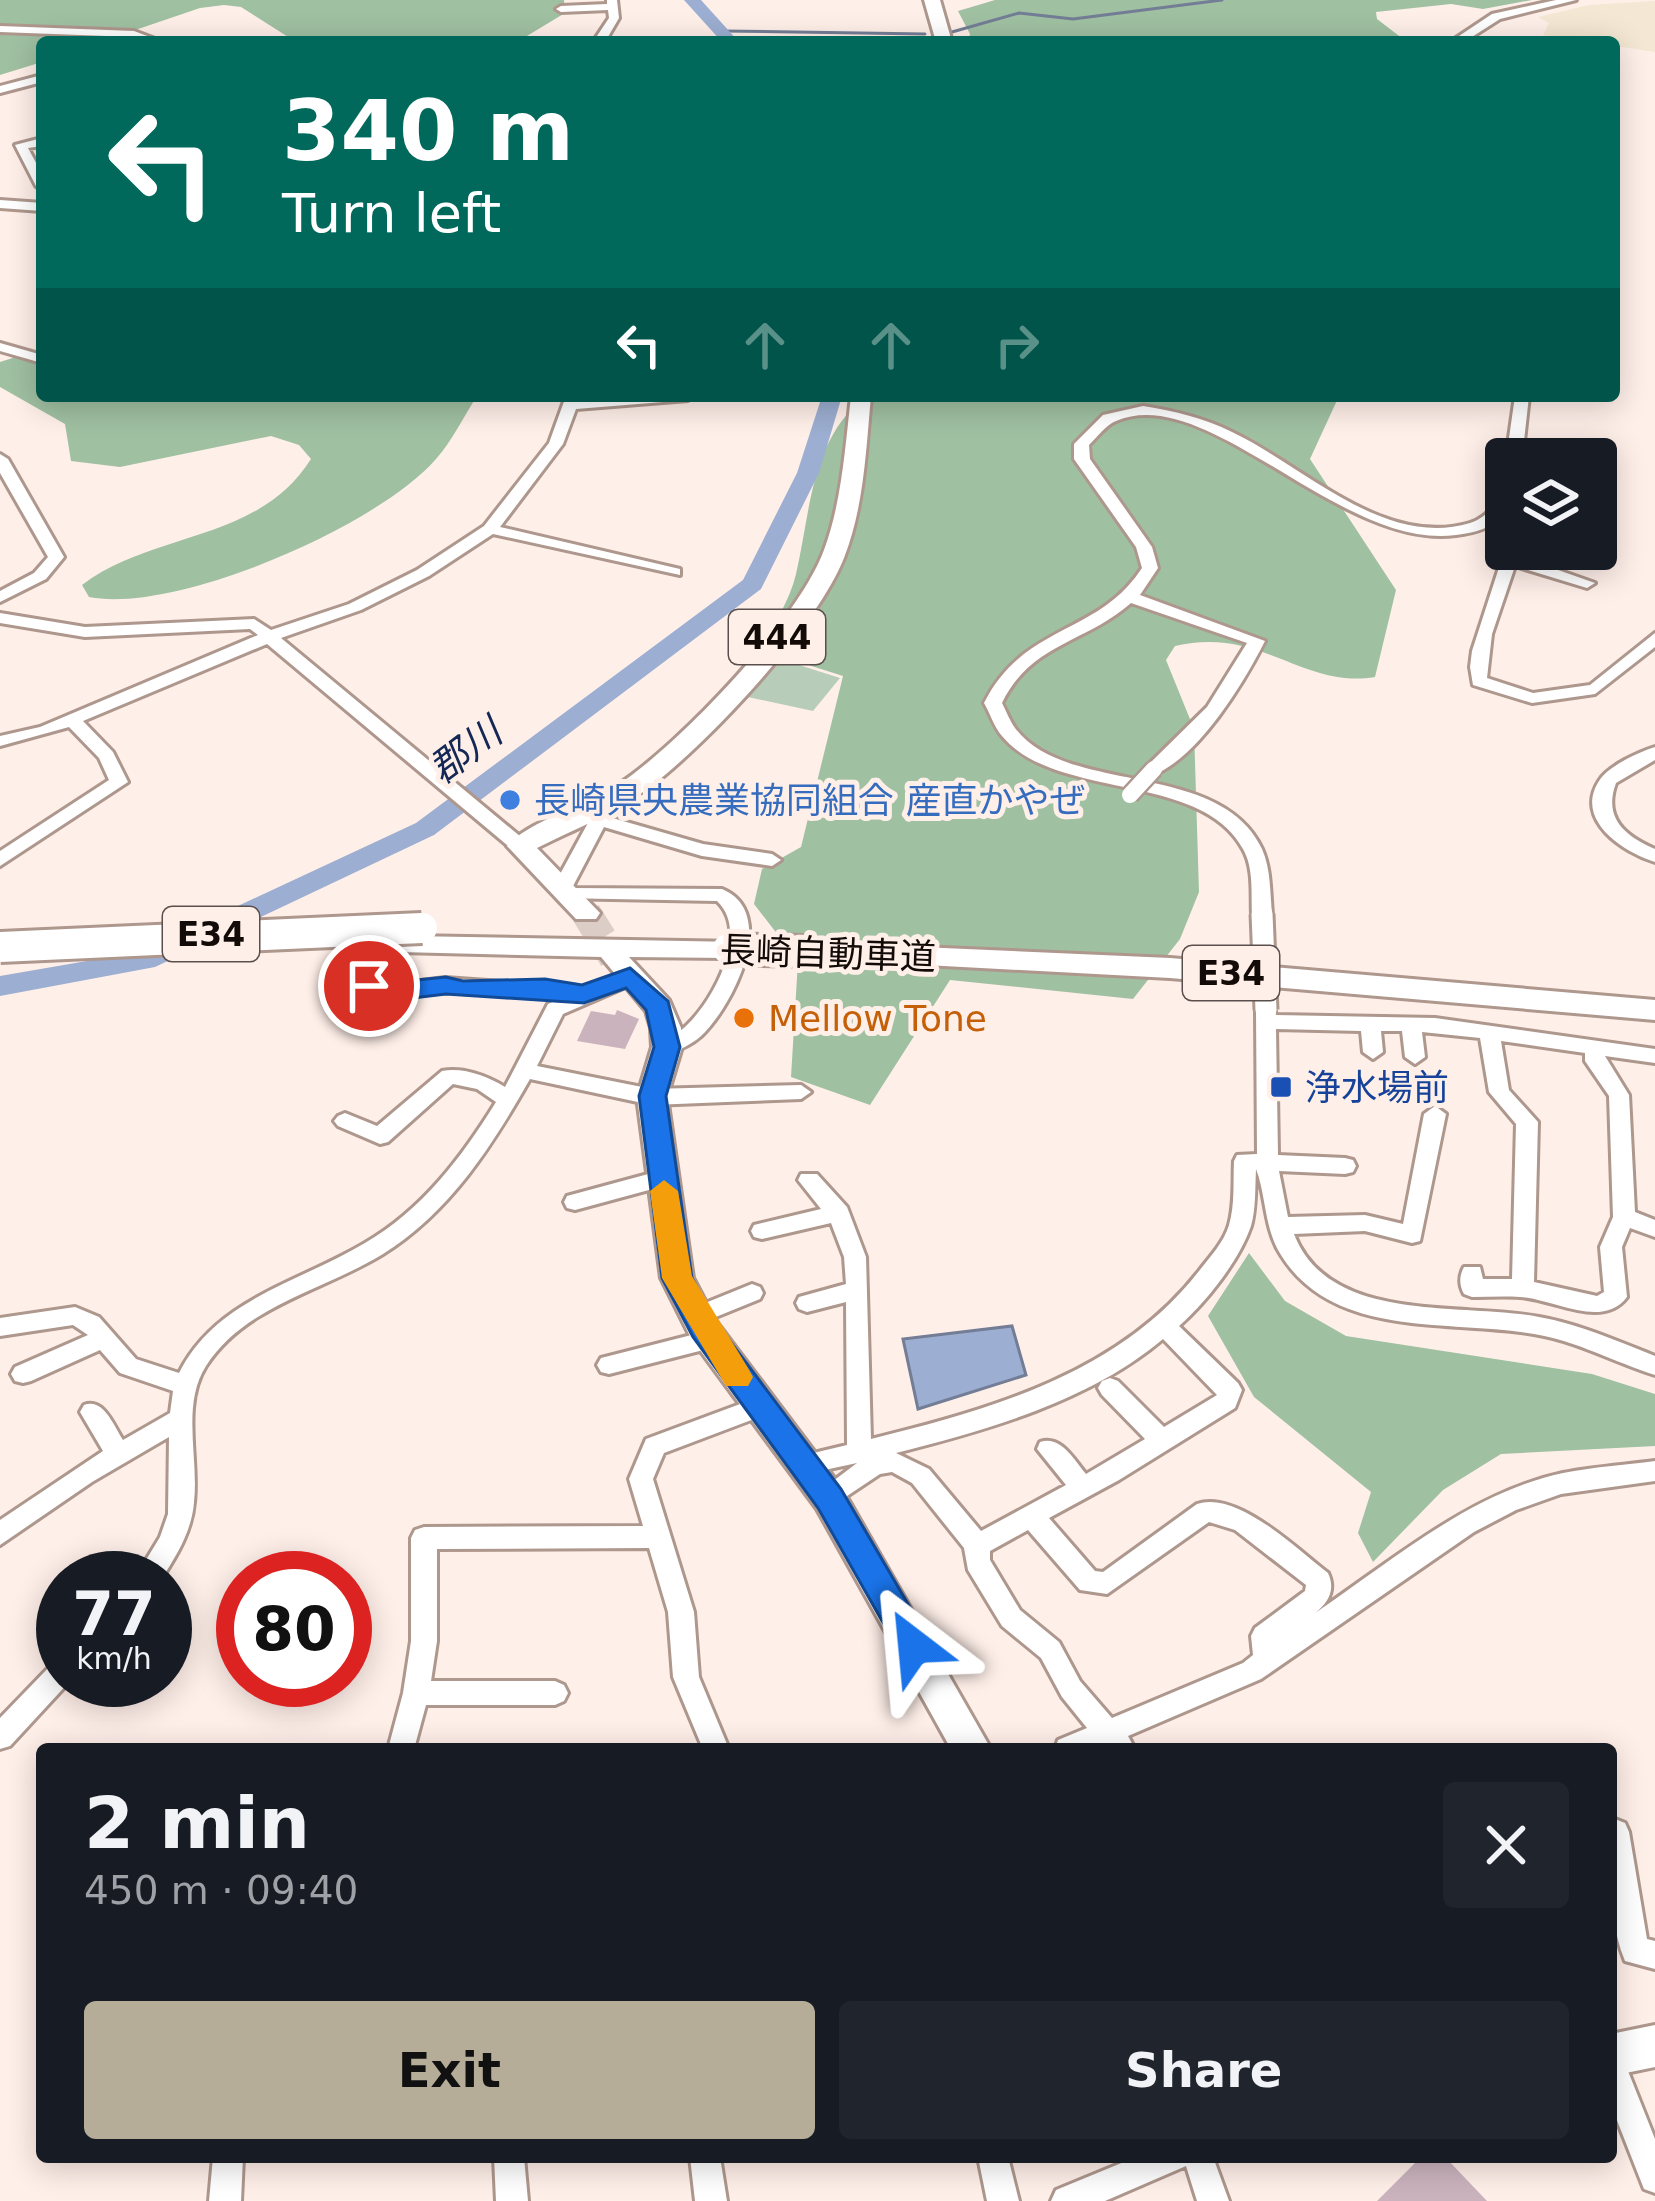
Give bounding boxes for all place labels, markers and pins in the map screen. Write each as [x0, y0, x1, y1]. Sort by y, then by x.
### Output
place label: 長崎県央農業協同組合 産直かやぜ [534, 780, 1085, 821]
marker: 長崎県央農業協同組合 産直かやぜ [497, 787, 523, 813]
pin [318, 935, 420, 1037]
place label: Mellow Tone [768, 998, 987, 1039]
marker: Mellow Tone [731, 1005, 757, 1031]
place label: 浄水場前 [1305, 1067, 1449, 1108]
marker: 浄水場前 [1268, 1074, 1294, 1100]

